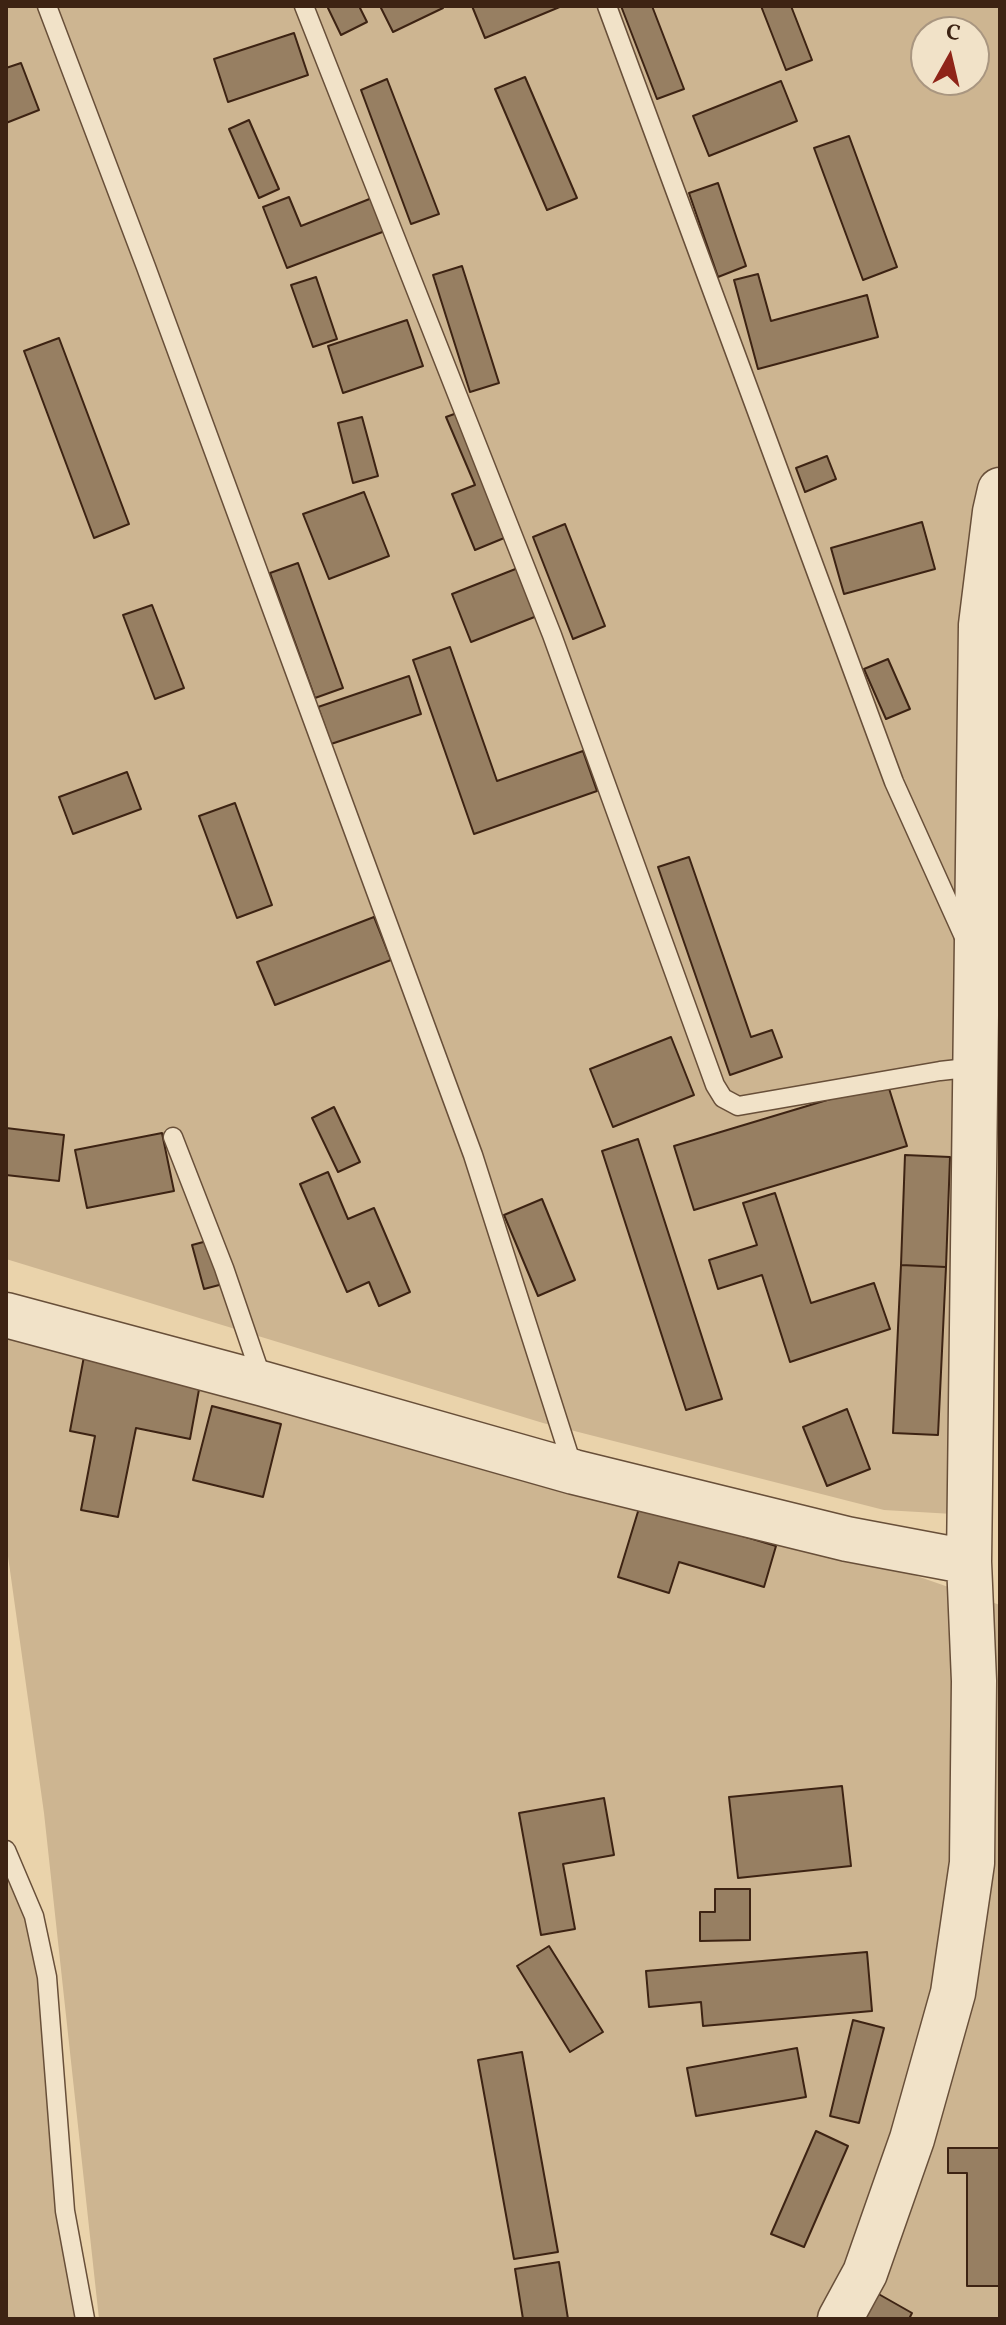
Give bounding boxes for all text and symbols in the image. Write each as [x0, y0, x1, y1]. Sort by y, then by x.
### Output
north arrow [910, 16, 990, 96]
text: С [944, 17, 962, 50]

